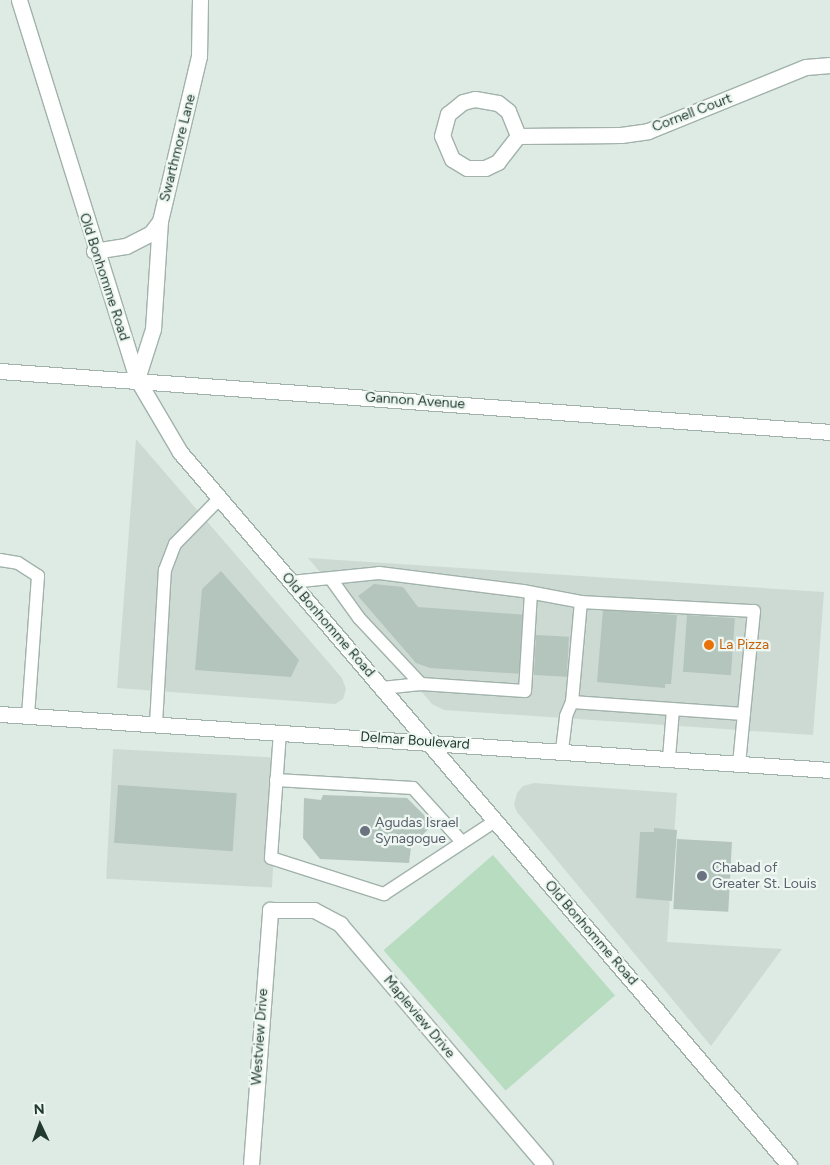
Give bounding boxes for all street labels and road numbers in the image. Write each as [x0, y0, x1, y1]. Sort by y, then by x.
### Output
street label: Cornell Court [650, 90, 734, 136]
street label: Swarthmore Lane [157, 93, 199, 203]
street label: Old Bonhomme Road [75, 211, 133, 343]
street label: Gannon Avenue [364, 389, 466, 413]
street label: Old Bonhomme Road [278, 569, 378, 681]
street label: Delmar Boulevard [360, 729, 470, 753]
street label: Old Bonhomme Road [541, 877, 641, 989]
street label: Mapleview Drive [380, 972, 458, 1062]
street label: Westview Drive [248, 988, 272, 1086]

